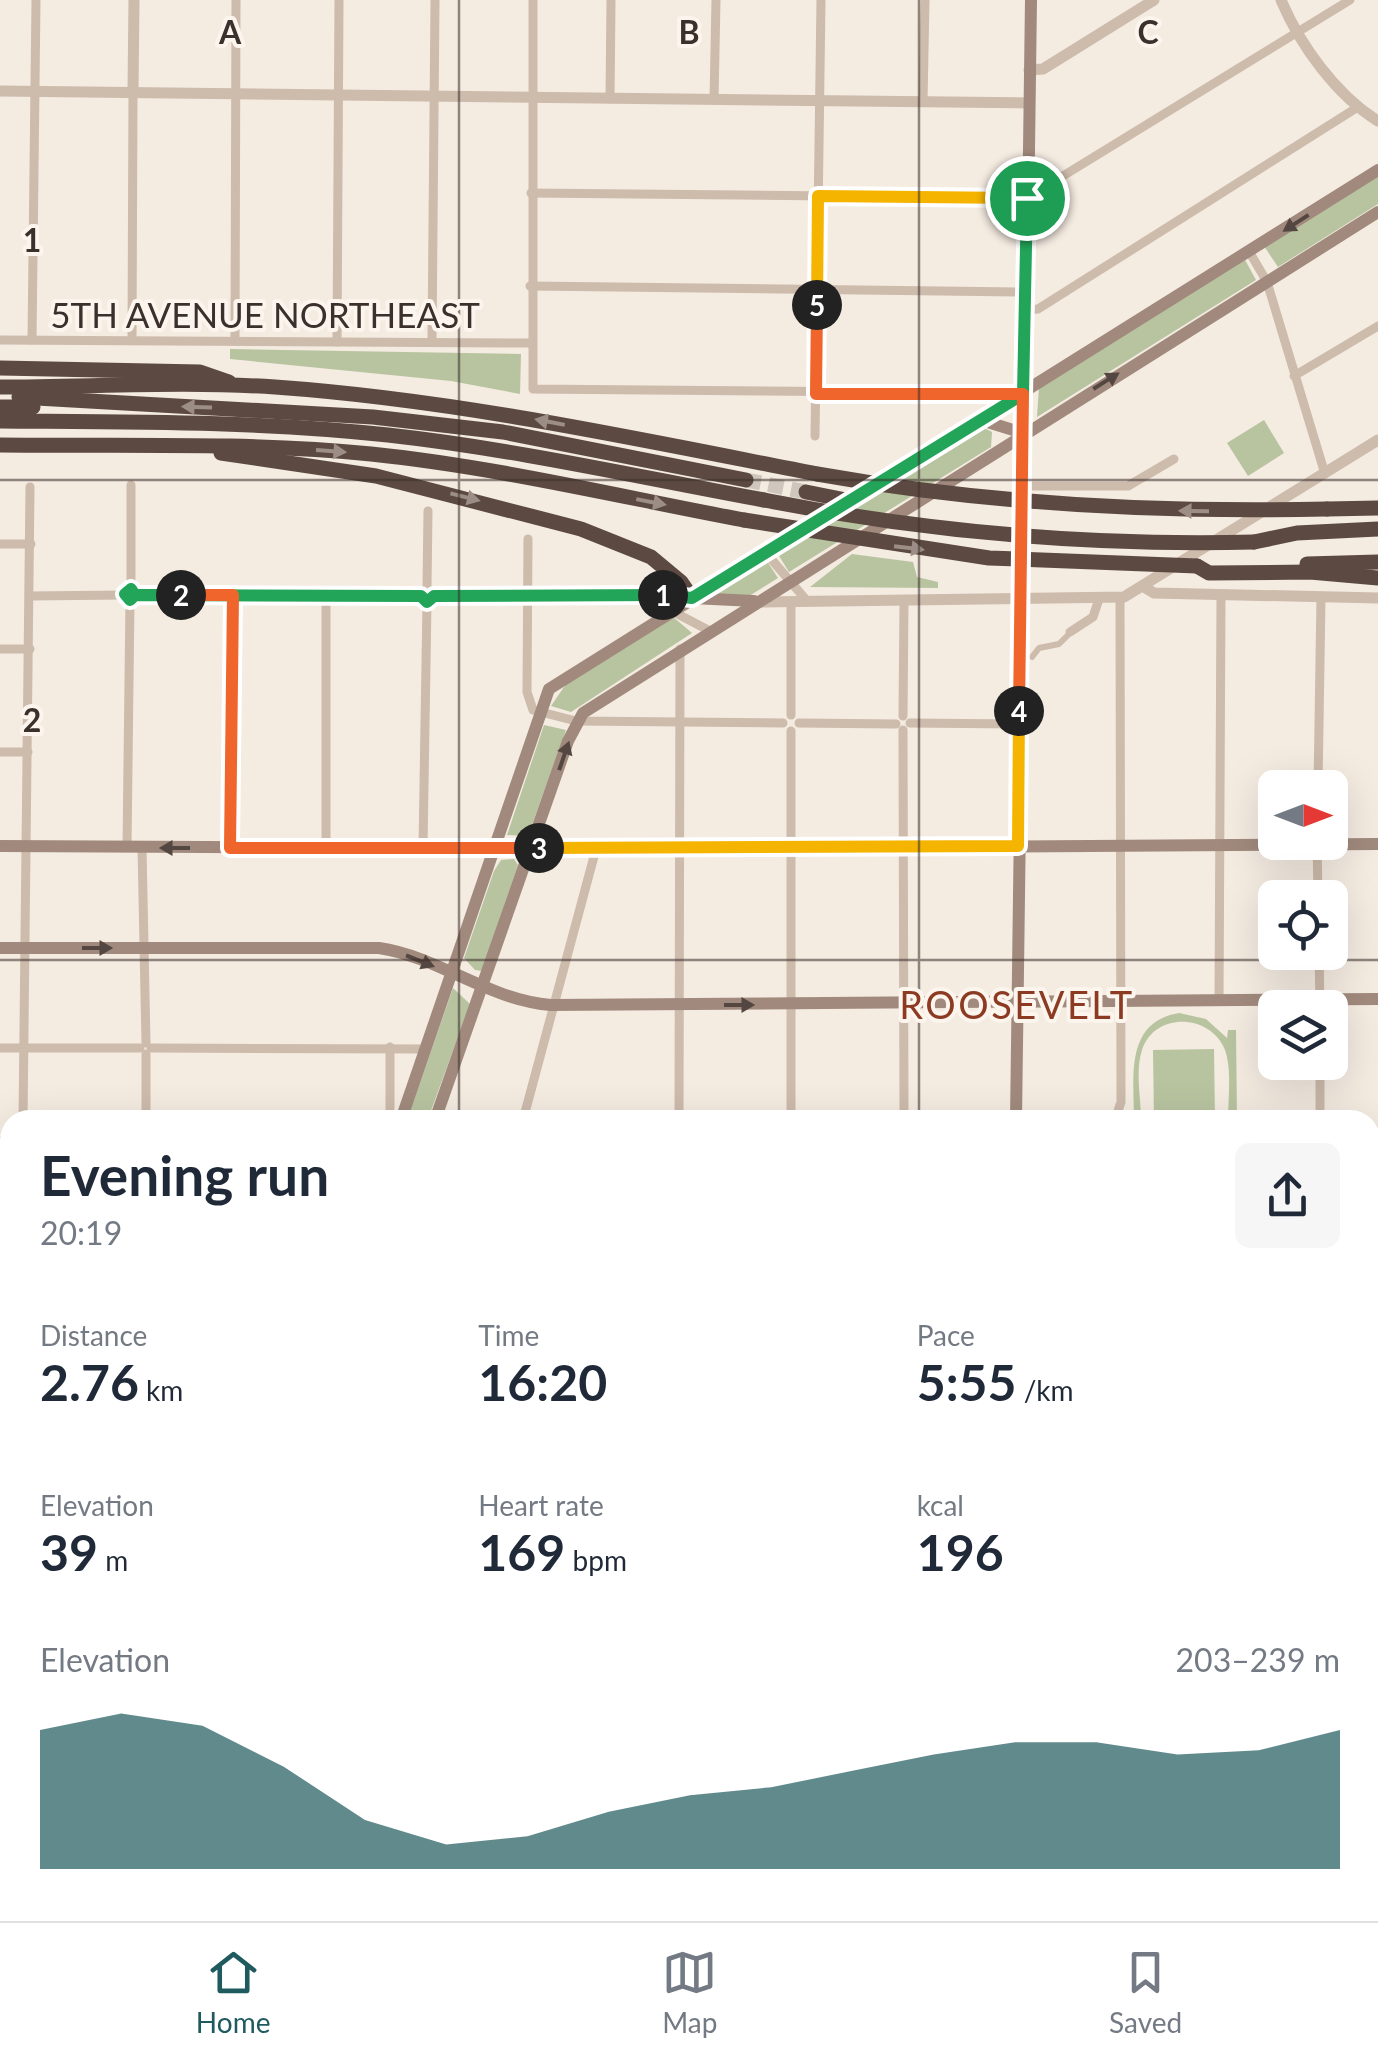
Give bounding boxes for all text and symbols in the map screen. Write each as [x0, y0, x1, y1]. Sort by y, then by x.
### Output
text: A [218, 12, 242, 51]
text: B [678, 12, 700, 51]
text: C [1137, 12, 1159, 51]
pin [985, 156, 1070, 241]
icon: arrive [1000, 171, 1055, 226]
one-way arrow [1282, 213, 1310, 231]
text: 1 [23, 220, 41, 259]
pin: 5 [792, 280, 842, 330]
text: 5 [809, 288, 825, 322]
street label: 5TH AVENUE NORTHEAST [50, 293, 480, 335]
one-way arrow [1092, 373, 1120, 391]
one-way arrow [180, 398, 212, 414]
one-way arrow [534, 413, 565, 429]
one-way arrow [315, 443, 347, 459]
one-way arrow [450, 490, 481, 505]
one-way arrow [636, 495, 667, 511]
one-way arrow [1178, 502, 1210, 518]
one-way arrow [894, 541, 926, 557]
pin: 2 [156, 570, 206, 620]
pin: 1 [638, 570, 688, 620]
text: 2 [173, 578, 189, 612]
text: 1 [655, 578, 671, 612]
pin: 4 [994, 686, 1044, 736]
text: 4 [1011, 694, 1027, 728]
text: 2 [23, 700, 41, 739]
one-way arrow [557, 740, 572, 770]
north arrow [1258, 770, 1348, 860]
map controls [1258, 770, 1348, 1080]
pin: 3 [514, 823, 564, 873]
text: 3 [531, 831, 547, 865]
one-way arrow [158, 839, 190, 855]
button: locate [1258, 880, 1348, 970]
one-way arrow [82, 940, 114, 956]
one-way arrow [405, 953, 435, 969]
district label: ROOSEVELT [899, 981, 1135, 1027]
button: layers [1258, 990, 1348, 1080]
one-way arrow [723, 997, 755, 1013]
text: Evening run [40, 1142, 329, 1208]
button: share [1235, 1143, 1340, 1248]
text: 20:19 [40, 1213, 122, 1252]
text: Distance [40, 1318, 147, 1352]
text: Time [478, 1318, 539, 1352]
text: Pace [917, 1318, 975, 1352]
text: 2.76 [40, 1352, 139, 1412]
text: 16:20 [478, 1352, 607, 1412]
text: 5:55 [917, 1352, 1017, 1412]
text: km [139, 1373, 183, 1407]
text: /km [1017, 1373, 1074, 1407]
text: Elevation [40, 1488, 154, 1522]
text: Heart rate [478, 1488, 604, 1522]
text: kcal [917, 1488, 964, 1522]
text: 39 [40, 1522, 98, 1582]
text: 169 [478, 1522, 565, 1582]
text: 196 [917, 1522, 1004, 1582]
text: m [98, 1543, 128, 1577]
text: bpm [565, 1543, 627, 1577]
text: Elevation [40, 1640, 170, 1679]
text: 203–239 m [1176, 1640, 1340, 1679]
tab: Home [196, 1945, 270, 2039]
tab: Map [662, 1945, 717, 2039]
tab: Saved [1109, 1945, 1182, 2039]

